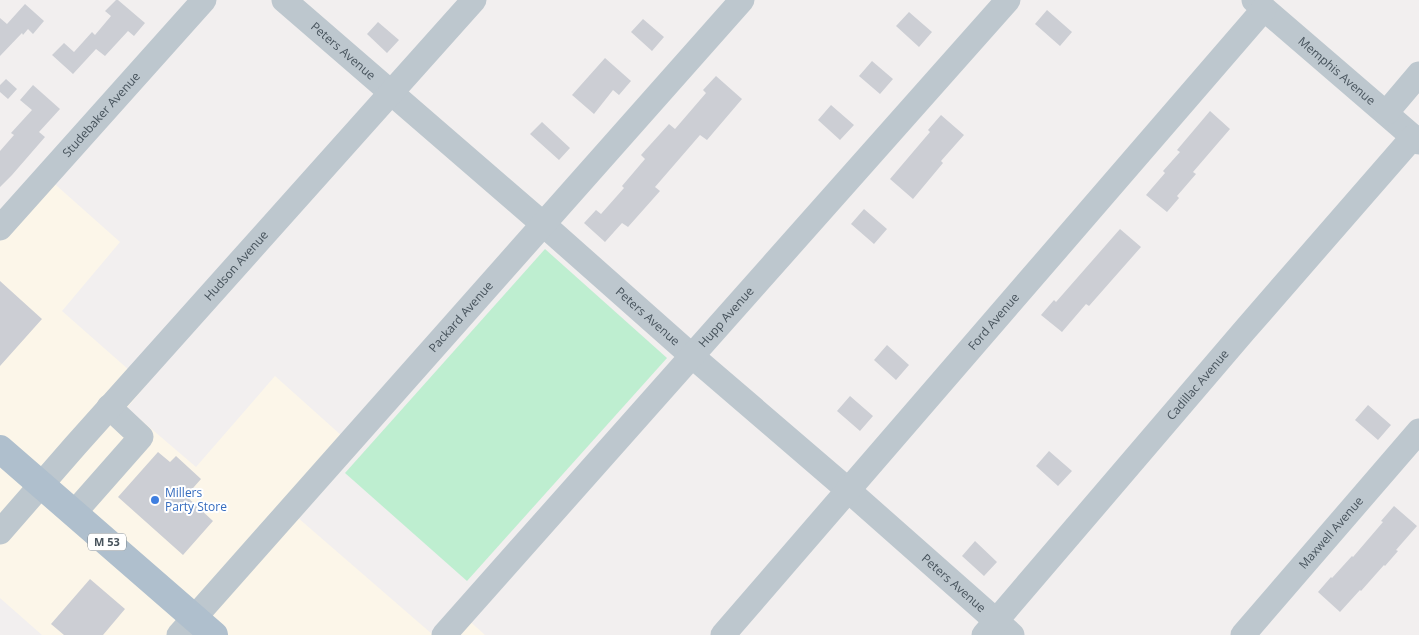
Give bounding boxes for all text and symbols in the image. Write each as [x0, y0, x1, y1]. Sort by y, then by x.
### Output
street label: Peters Avenue [307, 18, 380, 84]
street label: Memphis Avenue [1295, 33, 1379, 109]
street label: Studebaker Avenue [58, 68, 144, 161]
street label: Hudson Avenue [200, 226, 272, 304]
street label: Packard Avenue [424, 277, 497, 356]
street label: Peters Avenue [612, 283, 684, 349]
street label: Hupp Avenue [694, 283, 758, 351]
street label: Ford Avenue [964, 289, 1023, 354]
street label: Cadillac Avenue [1162, 345, 1233, 424]
place label: Millers Party Store [165, 484, 227, 515]
street label: Maxwell Avenue [1295, 492, 1367, 572]
marker: Millers Party Store [149, 494, 161, 506]
road number: M 53 [88, 534, 126, 550]
street label: Peters Avenue [918, 550, 990, 616]

